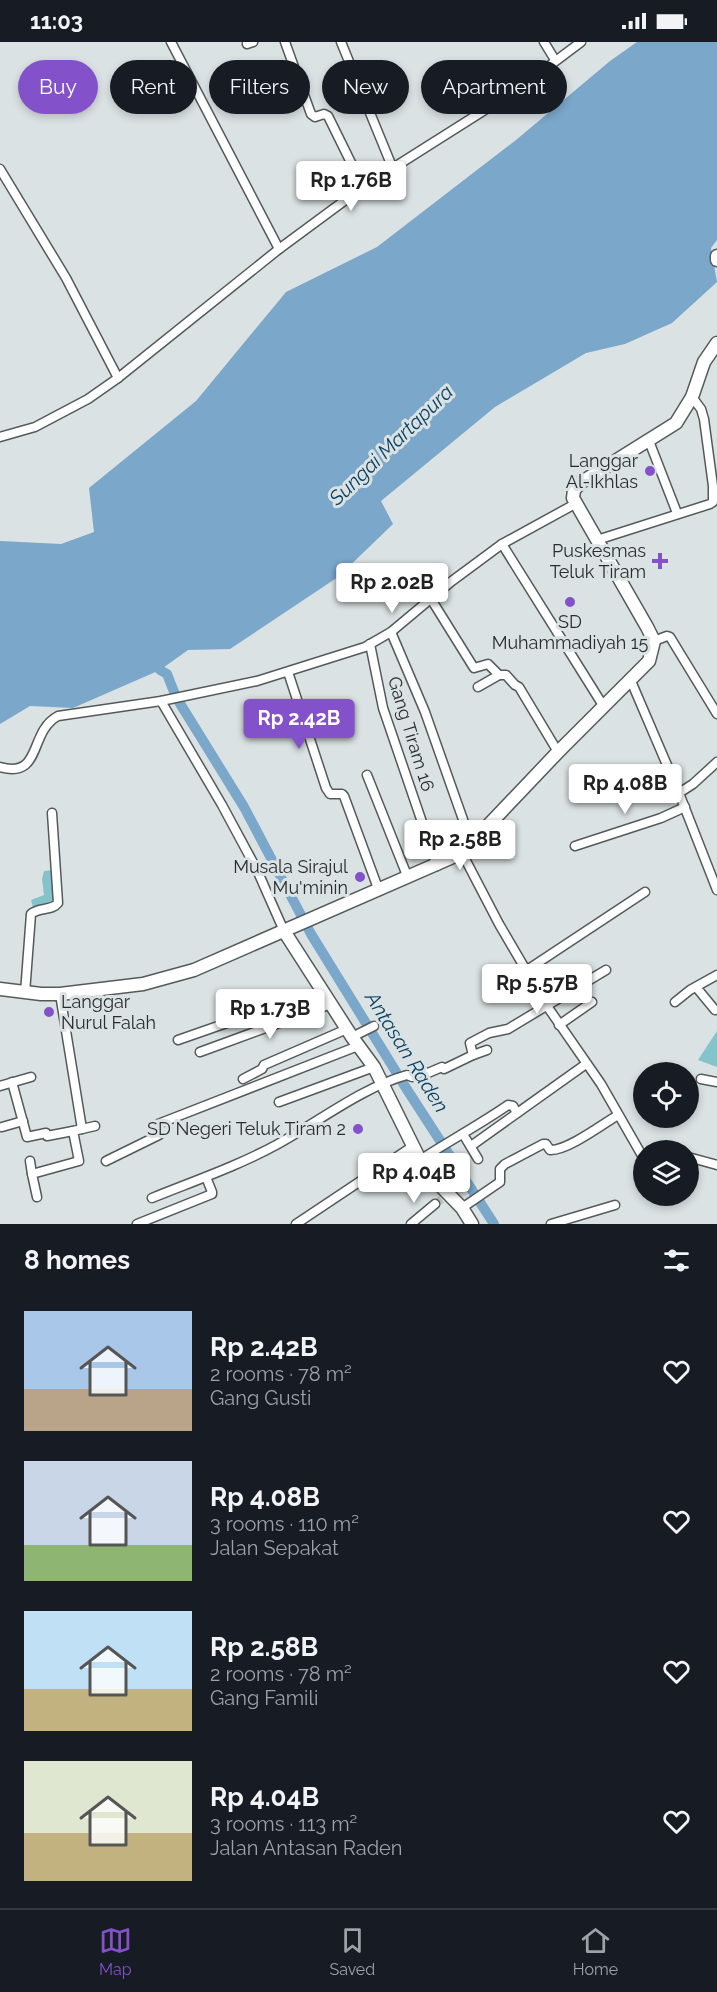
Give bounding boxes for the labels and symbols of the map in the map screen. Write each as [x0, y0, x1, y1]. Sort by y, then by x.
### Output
pin: Rp 1.76B [289, 161, 413, 212]
water label: Sungai Martapura [323, 380, 458, 511]
place label: Langgar Al-Ikhlas [566, 450, 639, 492]
marker: Langgar Al-Ikhlas [643, 464, 657, 478]
place label: Puskesmas Teluk Tiram [550, 540, 646, 582]
marker: Puskesmas Teluk Tiram [651, 552, 669, 570]
pin: Rp 2.02B [330, 563, 454, 614]
marker: SD Muhammadiyah 15 [563, 595, 577, 609]
place label: SD Muhammadiyah 15 [492, 611, 649, 653]
street label: Gang Tiram 16 [384, 674, 439, 794]
pin: Rp 2.42B [237, 699, 361, 750]
pin: Rp 4.08B [563, 764, 687, 815]
pin: Rp 2.58B [398, 820, 522, 871]
place label: Musala Sirajul Mu'minin [233, 856, 348, 898]
marker: Musala Sirajul Mu'minin [353, 870, 367, 884]
pin: Rp 5.57B [475, 964, 599, 1015]
water label: Antasan Raden [360, 986, 454, 1117]
pin: Rp 1.73B [208, 989, 332, 1040]
place label: Langgar Nurul Falah [61, 991, 156, 1033]
marker: Langgar Nurul Falah [42, 1005, 56, 1019]
place label: SD Negeri Teluk Tiram 2 [147, 1118, 346, 1139]
marker: SD Negeri Teluk Tiram 2 [351, 1122, 365, 1136]
pin: Rp 4.04B [352, 1153, 476, 1204]

